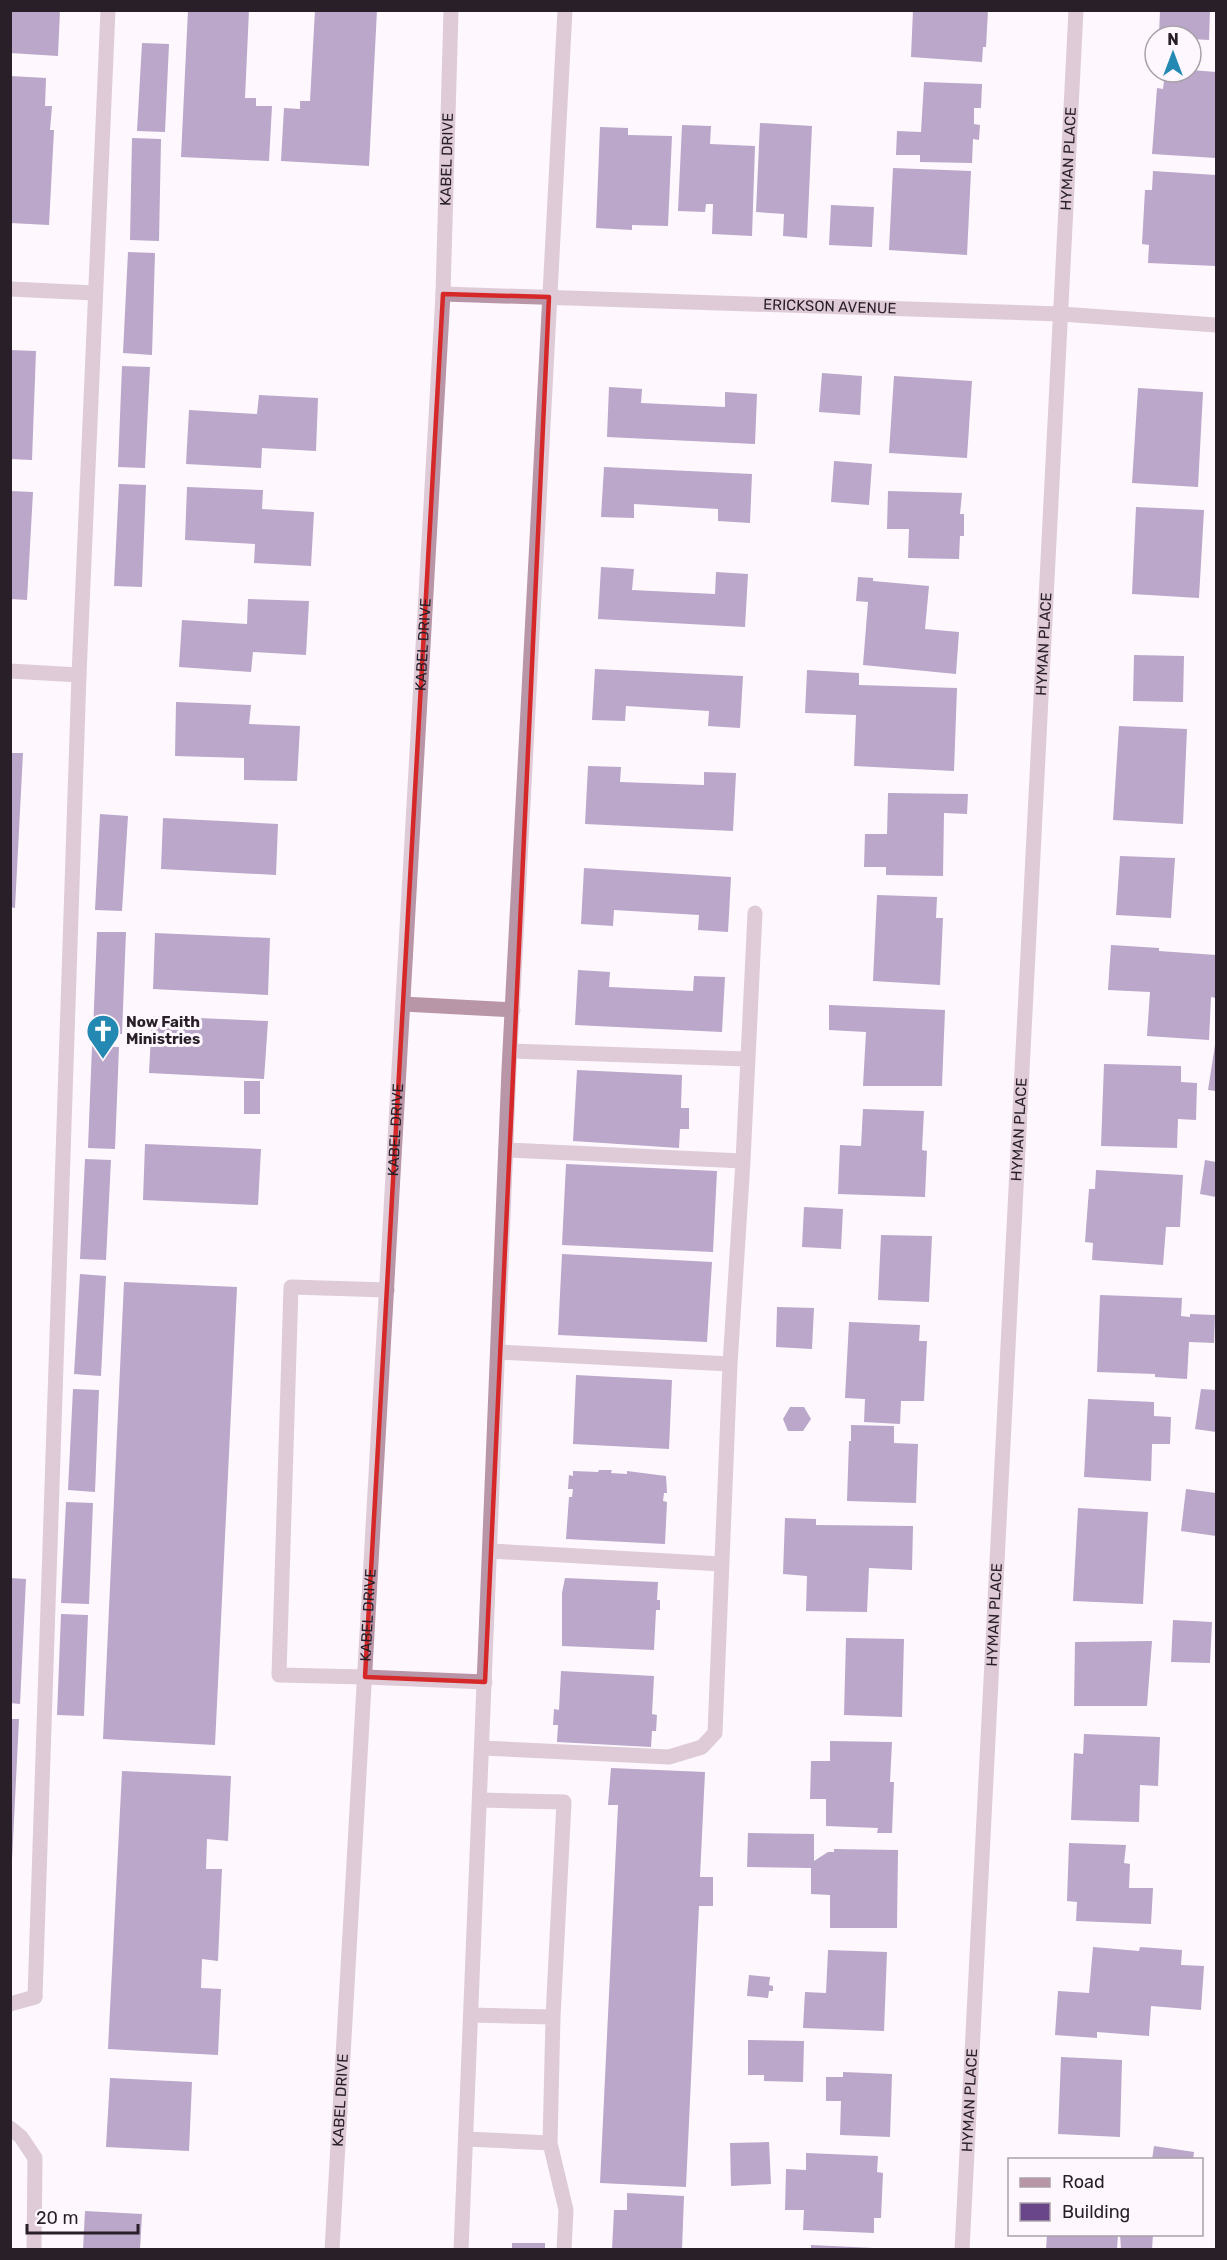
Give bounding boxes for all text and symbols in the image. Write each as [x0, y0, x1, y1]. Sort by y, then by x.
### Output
north arrow [1143, 24, 1203, 84]
text: N [1167, 30, 1179, 49]
street label: HYMAN PLACE [1057, 107, 1080, 211]
street label: KABEL DRIVE [436, 112, 457, 206]
street label: ERICKSON AVENUE [763, 295, 897, 318]
street label: HYMAN PLACE [1032, 592, 1055, 696]
street label: KABEL DRIVE [411, 598, 435, 692]
church icon: Now Faith Ministries [85, 1013, 121, 1060]
place label: Now Faith Ministries [126, 1013, 200, 1048]
street label: HYMAN PLACE [1007, 1077, 1031, 1182]
street label: KABEL DRIVE [384, 1083, 407, 1177]
street label: HYMAN PLACE [983, 1563, 1006, 1667]
street label: KABEL DRIVE [356, 1568, 380, 1662]
street label: HYMAN PLACE [958, 2048, 981, 2152]
street label: KABEL DRIVE [329, 2053, 352, 2147]
legend [1008, 2158, 1203, 2236]
text: Road [1062, 2171, 1105, 2193]
scale bar [27, 2197, 138, 2235]
text: Building [1062, 2201, 1130, 2223]
text: 20 m [36, 2207, 78, 2229]

